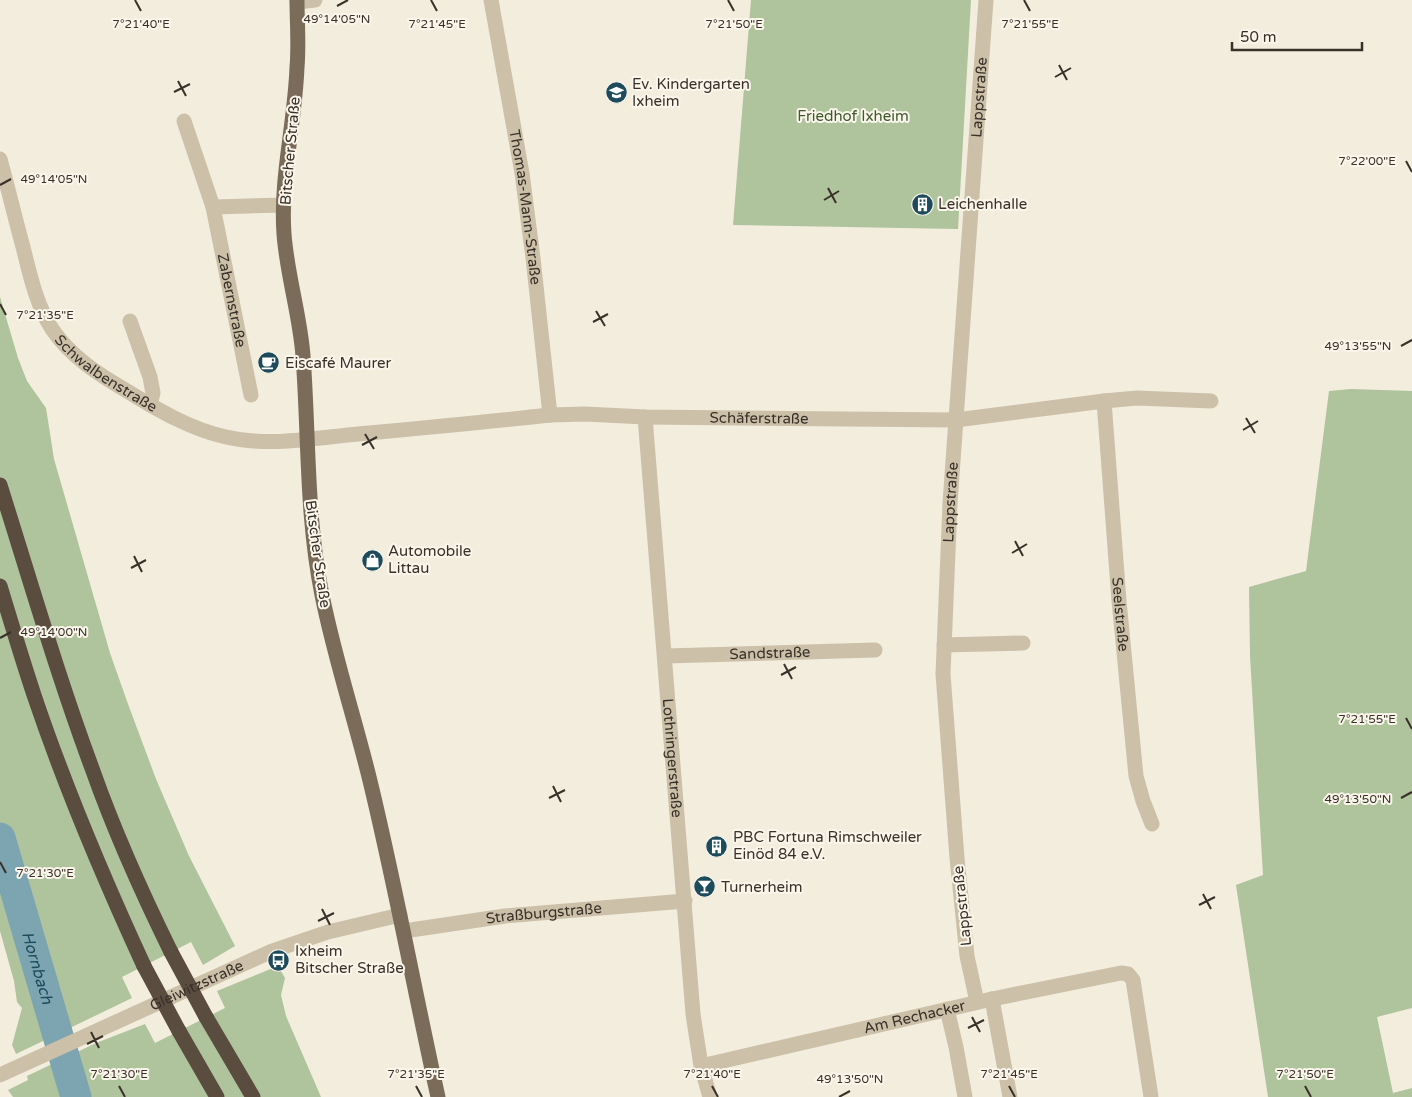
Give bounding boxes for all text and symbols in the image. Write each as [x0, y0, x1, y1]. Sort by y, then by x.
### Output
text: 49°14'05"N [304, 12, 371, 26]
text: 7°21'40"E [112, 17, 170, 31]
text: 7°21'45"E [408, 17, 466, 31]
text: 7°21'50"E [705, 17, 763, 31]
text: 7°21'55"E [1001, 17, 1059, 31]
scale bar [1232, 20, 1362, 52]
text: 50 m [1240, 28, 1277, 46]
street label: Lappstraße [967, 56, 991, 138]
place label: Ev. Kindergarten Ixheim [632, 75, 750, 110]
school or university icon: Ev. Kindergarten Ixheim [604, 81, 628, 105]
street label: Bitscher Straße [276, 96, 304, 206]
park label: Friedhof Ixheim [797, 107, 909, 125]
street label: Thomas-Mann-Straße [505, 128, 545, 286]
text: 7°22'00"E [1338, 154, 1396, 168]
text: 49°14'05"N [21, 172, 88, 186]
building icon: Leichenhalle [910, 192, 934, 216]
place label: Leichenhalle [938, 195, 1027, 213]
street label: Zabernstraße [214, 252, 250, 349]
text: 7°21'35"E [16, 308, 74, 322]
street label: Schwalbenstraße [51, 331, 160, 416]
text: 49°13'55"N [1325, 339, 1392, 353]
cafe icon: Eiscafé Maurer [257, 351, 281, 375]
place label: Eiscafé Maurer [285, 354, 391, 372]
street label: Schäferstraße [710, 409, 809, 428]
street label: Lappstraße [939, 461, 962, 543]
street label: Bitscher Straße [302, 499, 334, 609]
place label: Automobile Littau [388, 542, 471, 577]
shop icon: Automobile Littau [360, 548, 384, 572]
street label: Seelstraße [1108, 576, 1133, 652]
text: 49°14'00"N [21, 625, 88, 639]
street label: Sandstraße [729, 643, 811, 663]
street label: Lothringerstraße [659, 698, 686, 818]
text: 7°21'55"E [1338, 712, 1396, 726]
text: 49°13'50"N [1325, 792, 1392, 806]
place label: PBC Fortuna Rimschweiler Einöd 84 e.V. [733, 828, 922, 863]
building icon: PBC Fortuna Rimschweiler Einöd 84 e.V. [705, 834, 729, 858]
street label: Lappstraße [949, 865, 975, 947]
text: 7°21'30"E [16, 866, 74, 880]
bar icon: Turnerheim [693, 875, 717, 899]
place label: Turnerheim [721, 878, 803, 896]
street label: Straßburgstraße [485, 899, 602, 928]
water label: Hornbach [17, 929, 58, 1008]
place label: Ixheim Bitscher Straße [295, 942, 404, 977]
bus stop icon: Ixheim Bitscher Straße [267, 948, 291, 972]
street label: Gleiwitzstraße [147, 956, 246, 1015]
street label: Am Rechacker [862, 996, 967, 1037]
text: 7°21'30"E [90, 1067, 148, 1081]
text: 7°21'35"E [387, 1067, 445, 1081]
text: 7°21'40"E [683, 1067, 741, 1081]
text: 7°21'45"E [980, 1067, 1038, 1081]
text: 7°21'50"E [1276, 1067, 1334, 1081]
text: 49°13'50"N [817, 1072, 884, 1086]

